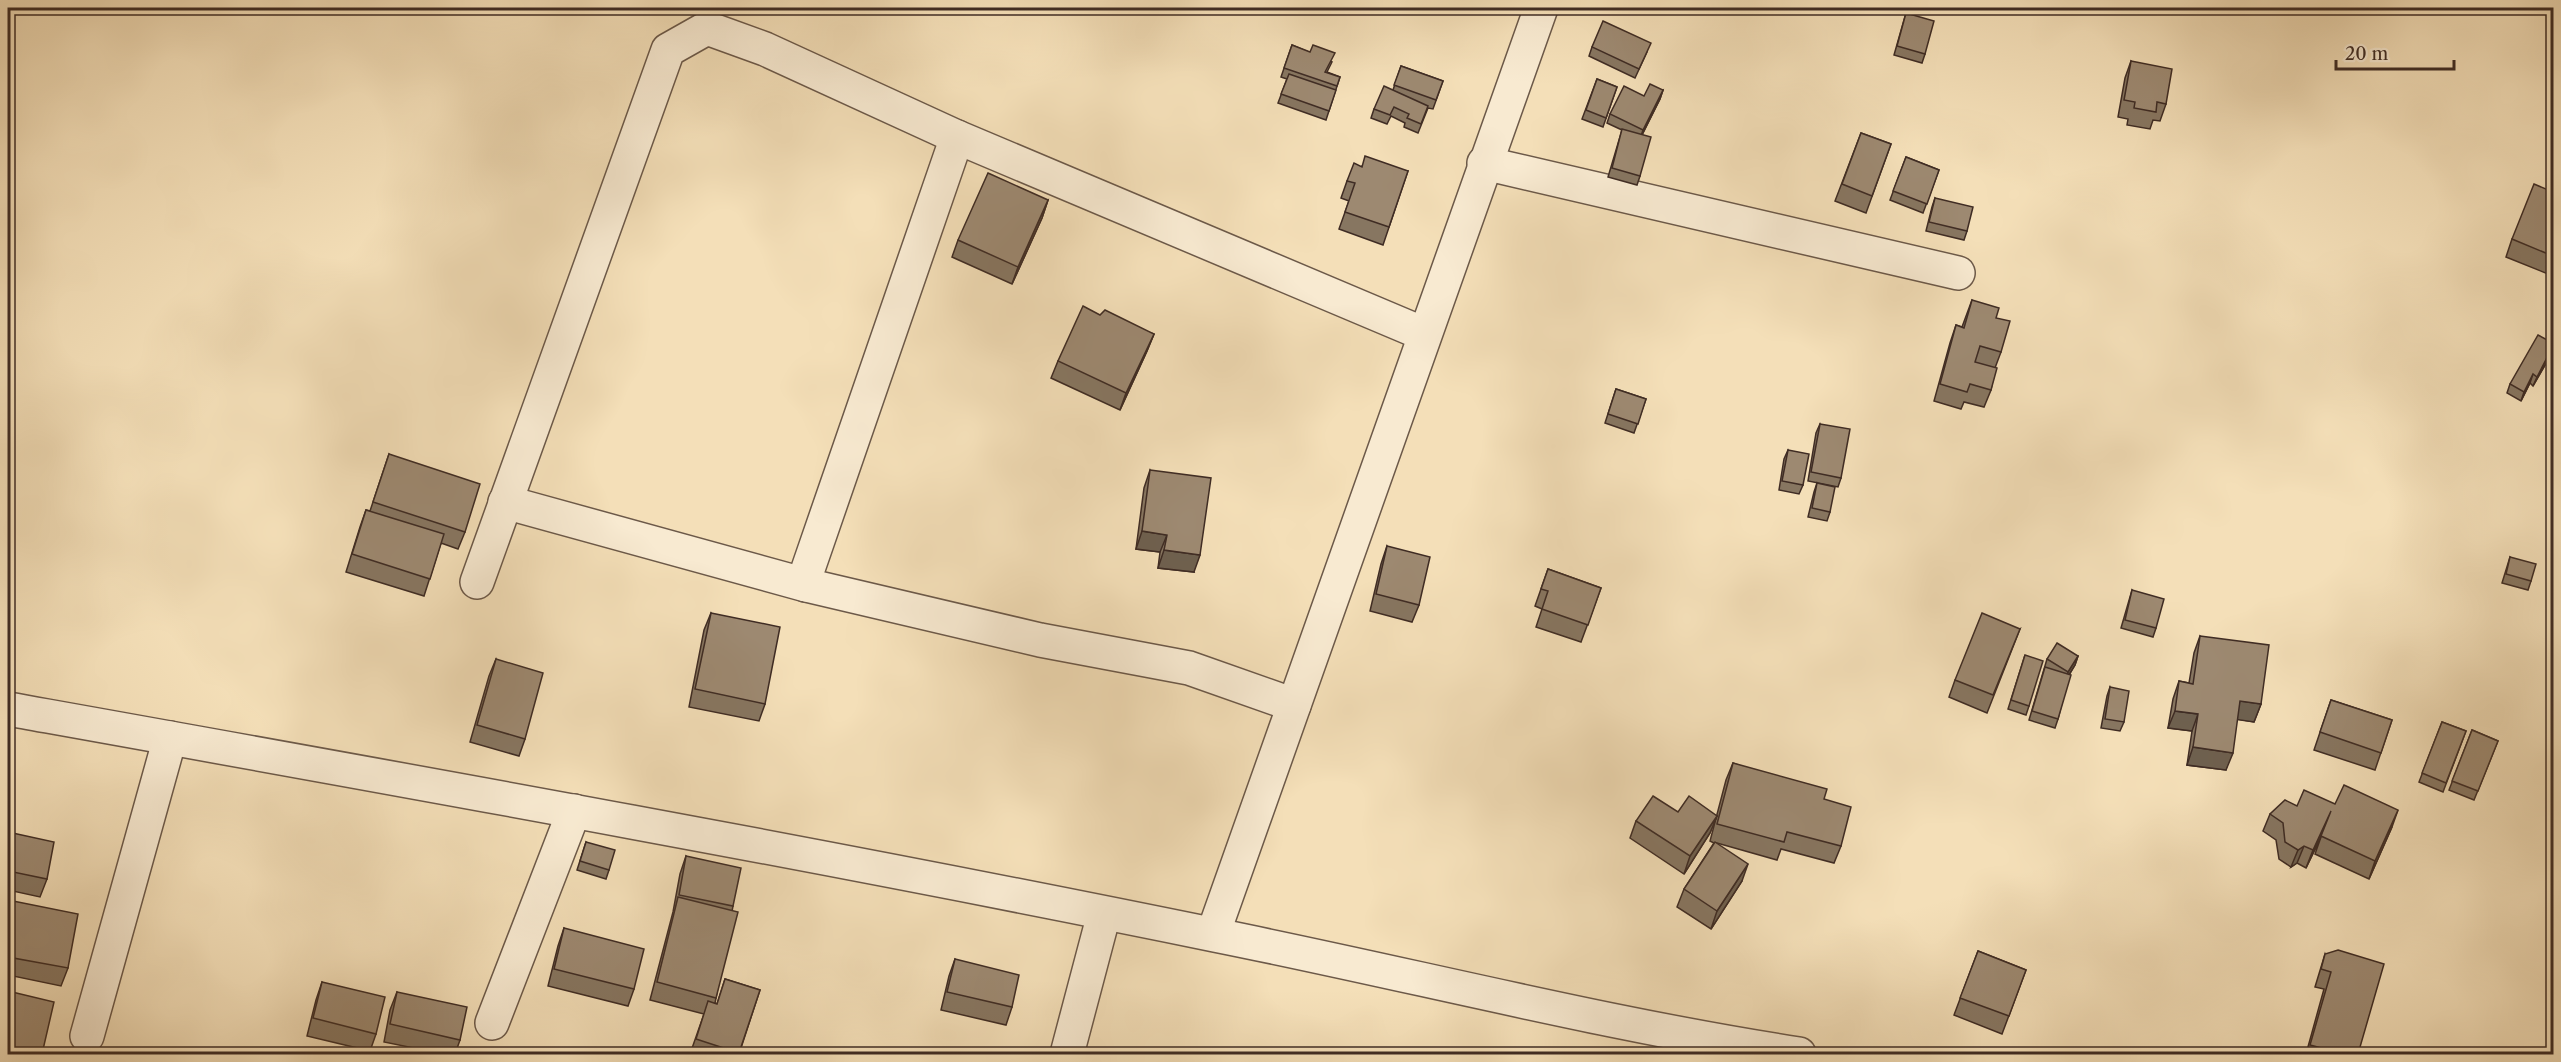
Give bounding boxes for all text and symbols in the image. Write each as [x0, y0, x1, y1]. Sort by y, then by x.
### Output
scale bar [2336, 33, 2454, 71]
text: 20 m [2345, 43, 2389, 65]

